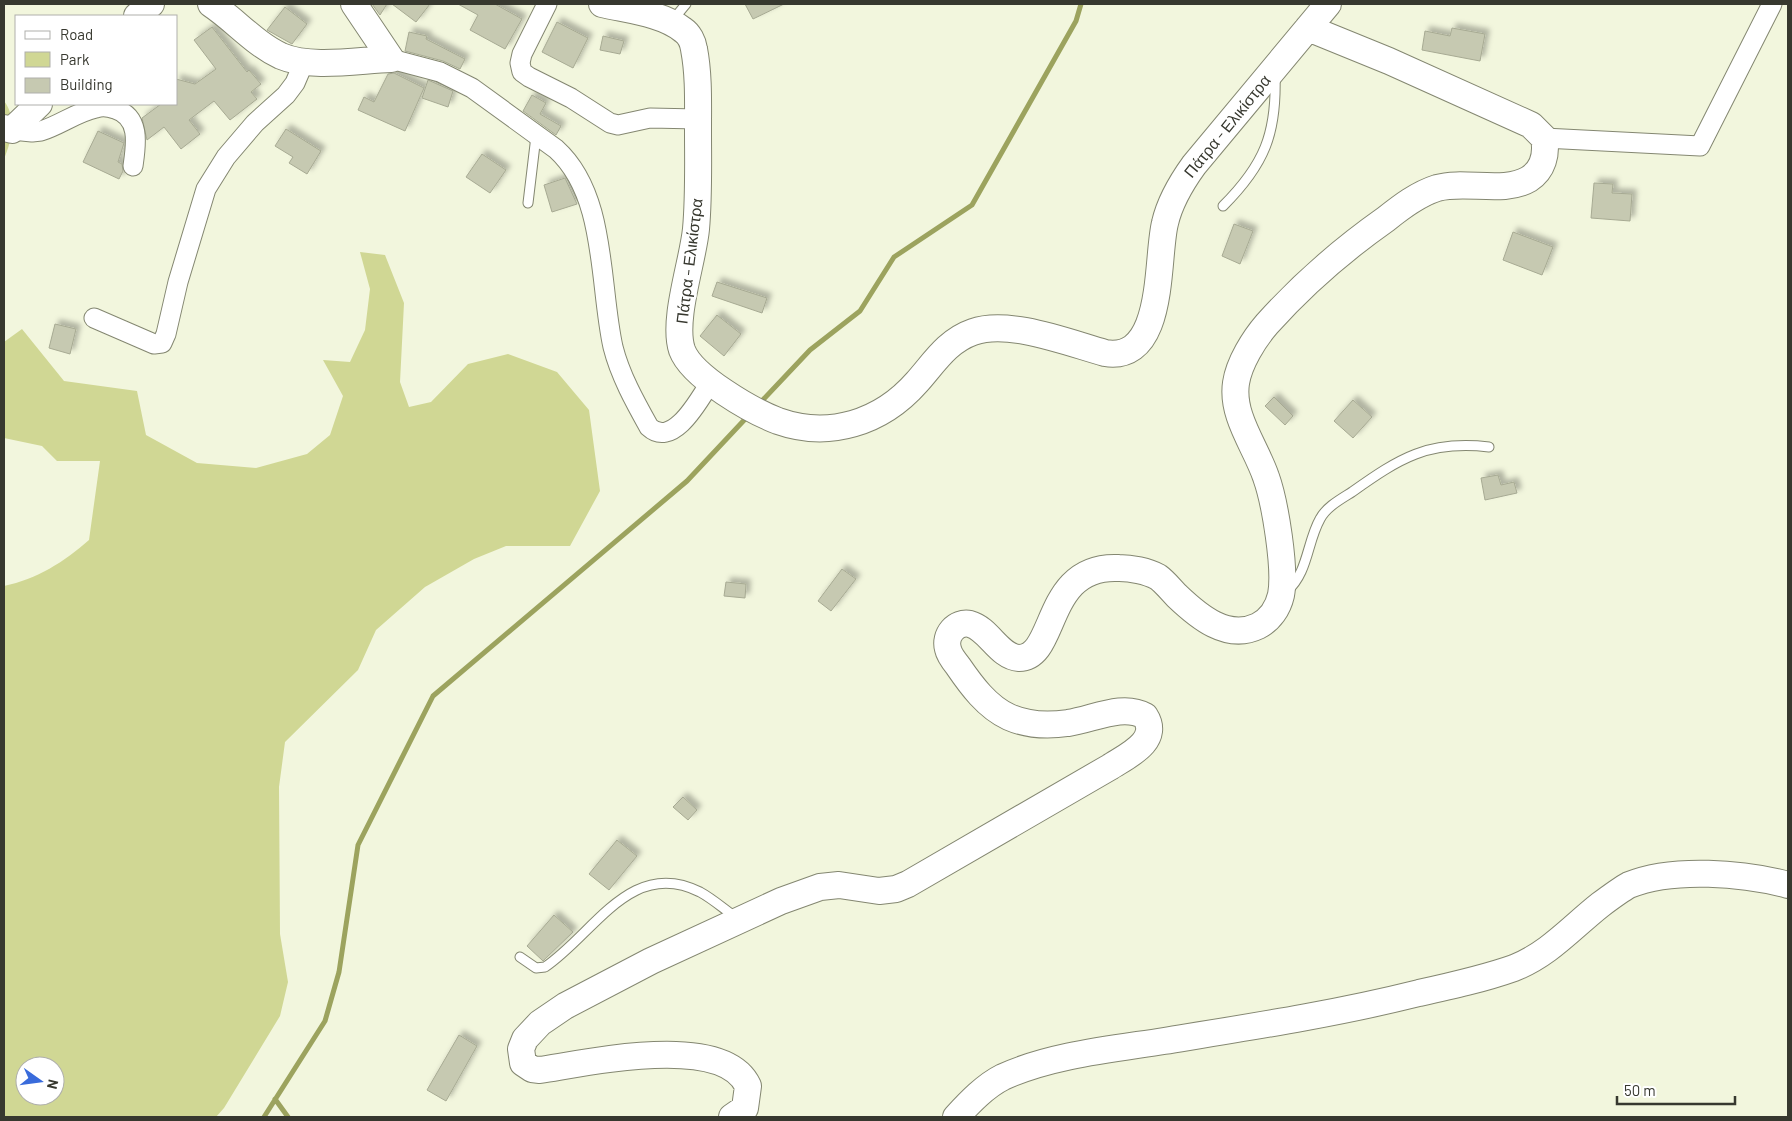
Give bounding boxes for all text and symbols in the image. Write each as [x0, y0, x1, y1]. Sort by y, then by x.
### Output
legend [15, 15, 178, 105]
text: Road [60, 25, 93, 43]
text: Park [60, 50, 90, 68]
street label: Πάτρα - Ελικίστρα [1179, 71, 1274, 181]
text: Building [60, 75, 113, 93]
street label: Πάτρα - Ελικίστρα [671, 197, 706, 325]
north arrow [15, 1056, 65, 1106]
scale bar [1617, 1074, 1734, 1106]
text: N [44, 1078, 62, 1091]
text: 50 m [1624, 1081, 1656, 1099]

